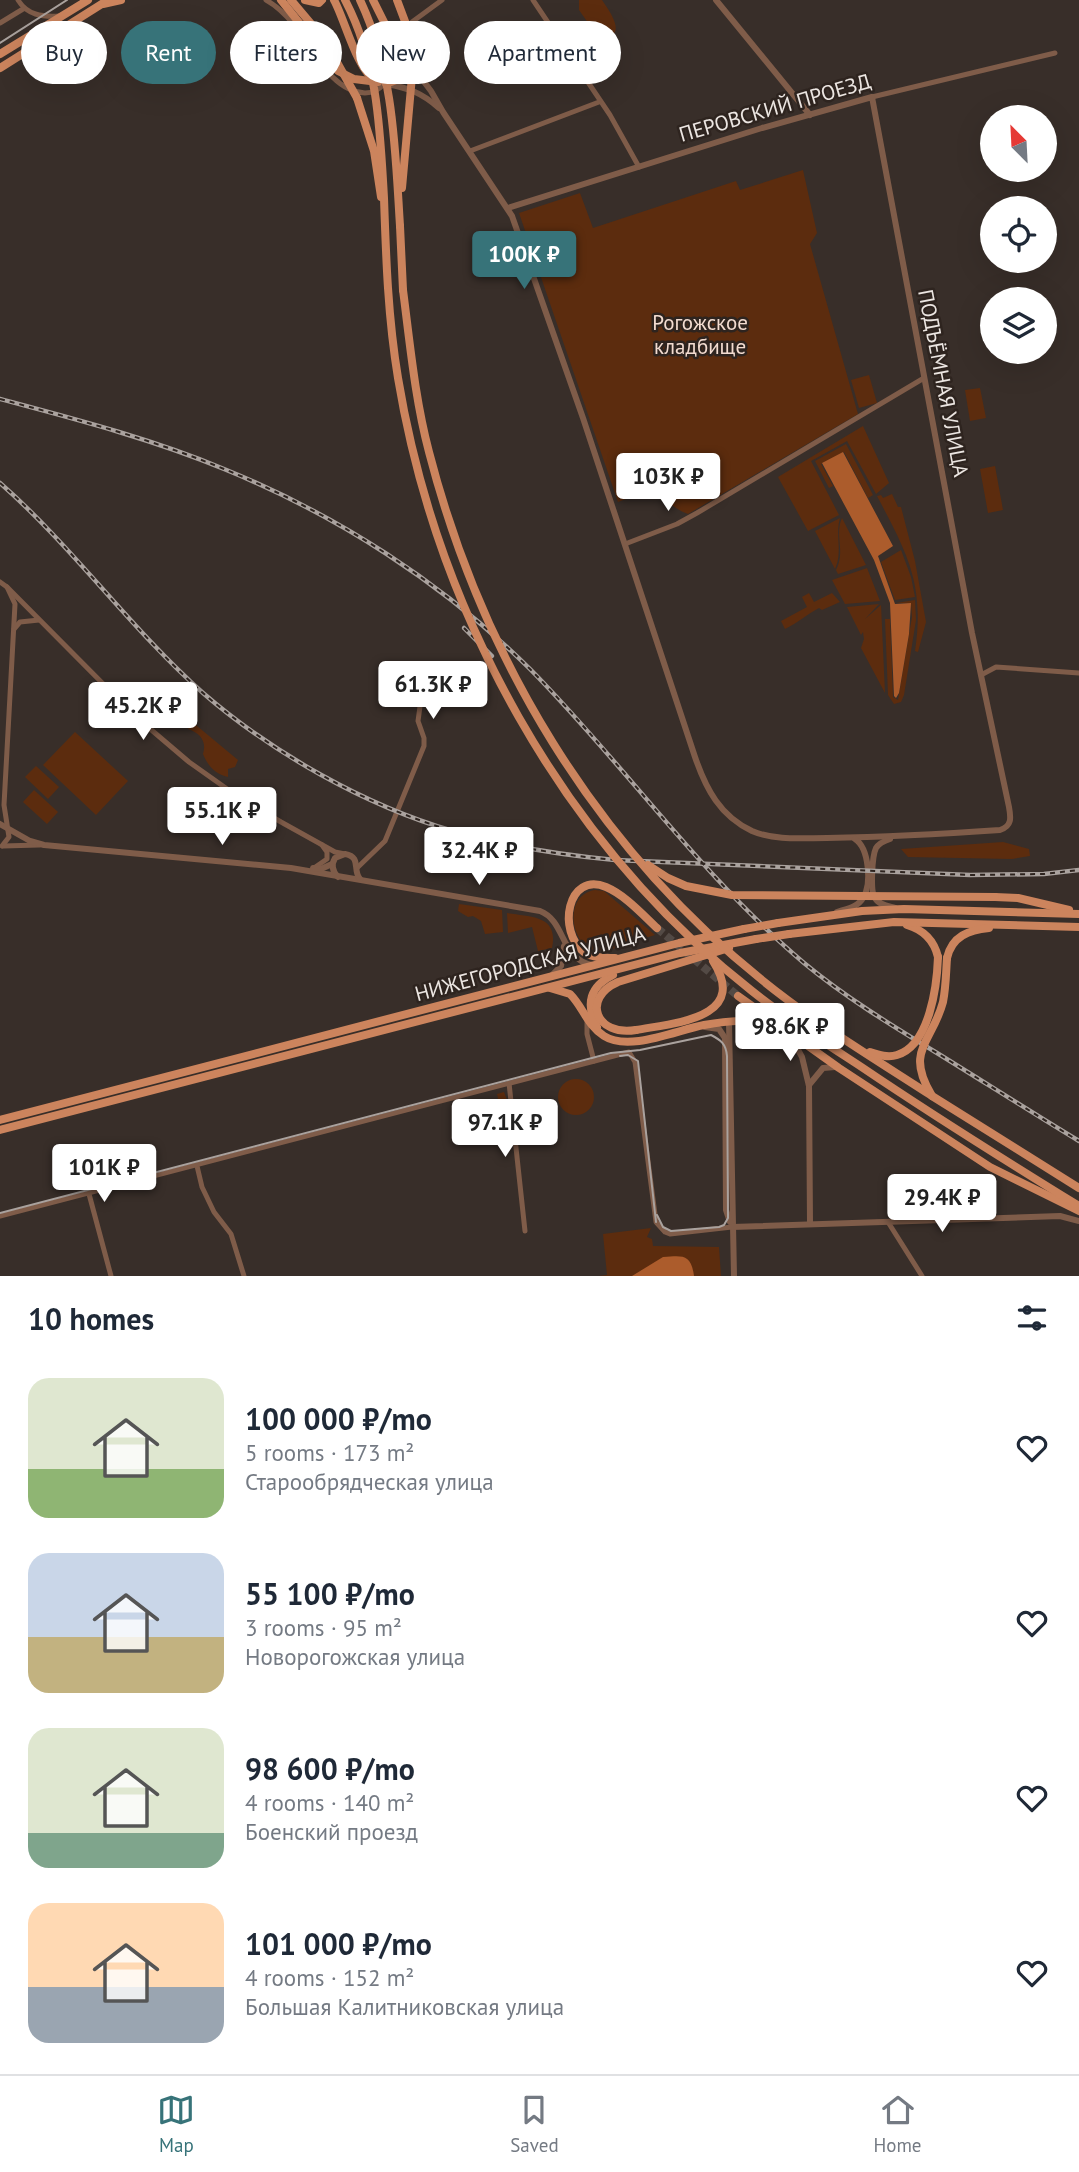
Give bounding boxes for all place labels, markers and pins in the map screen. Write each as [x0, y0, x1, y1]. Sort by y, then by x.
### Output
pin: 100K ₽ [467, 232, 581, 291]
pin: 103K ₽ [611, 454, 725, 513]
pin: 61.3K ₽ [368, 662, 498, 721]
pin: 45.2K ₽ [78, 682, 208, 742]
pin: 55.1K ₽ [157, 788, 287, 847]
pin: 32.4K ₽ [414, 828, 544, 887]
pin: 98.6K ₽ [725, 1004, 855, 1063]
pin: 97.1K ₽ [440, 1100, 570, 1159]
pin: 101K ₽ [47, 1144, 161, 1204]
pin: 29.4K ₽ [877, 1174, 1007, 1234]

